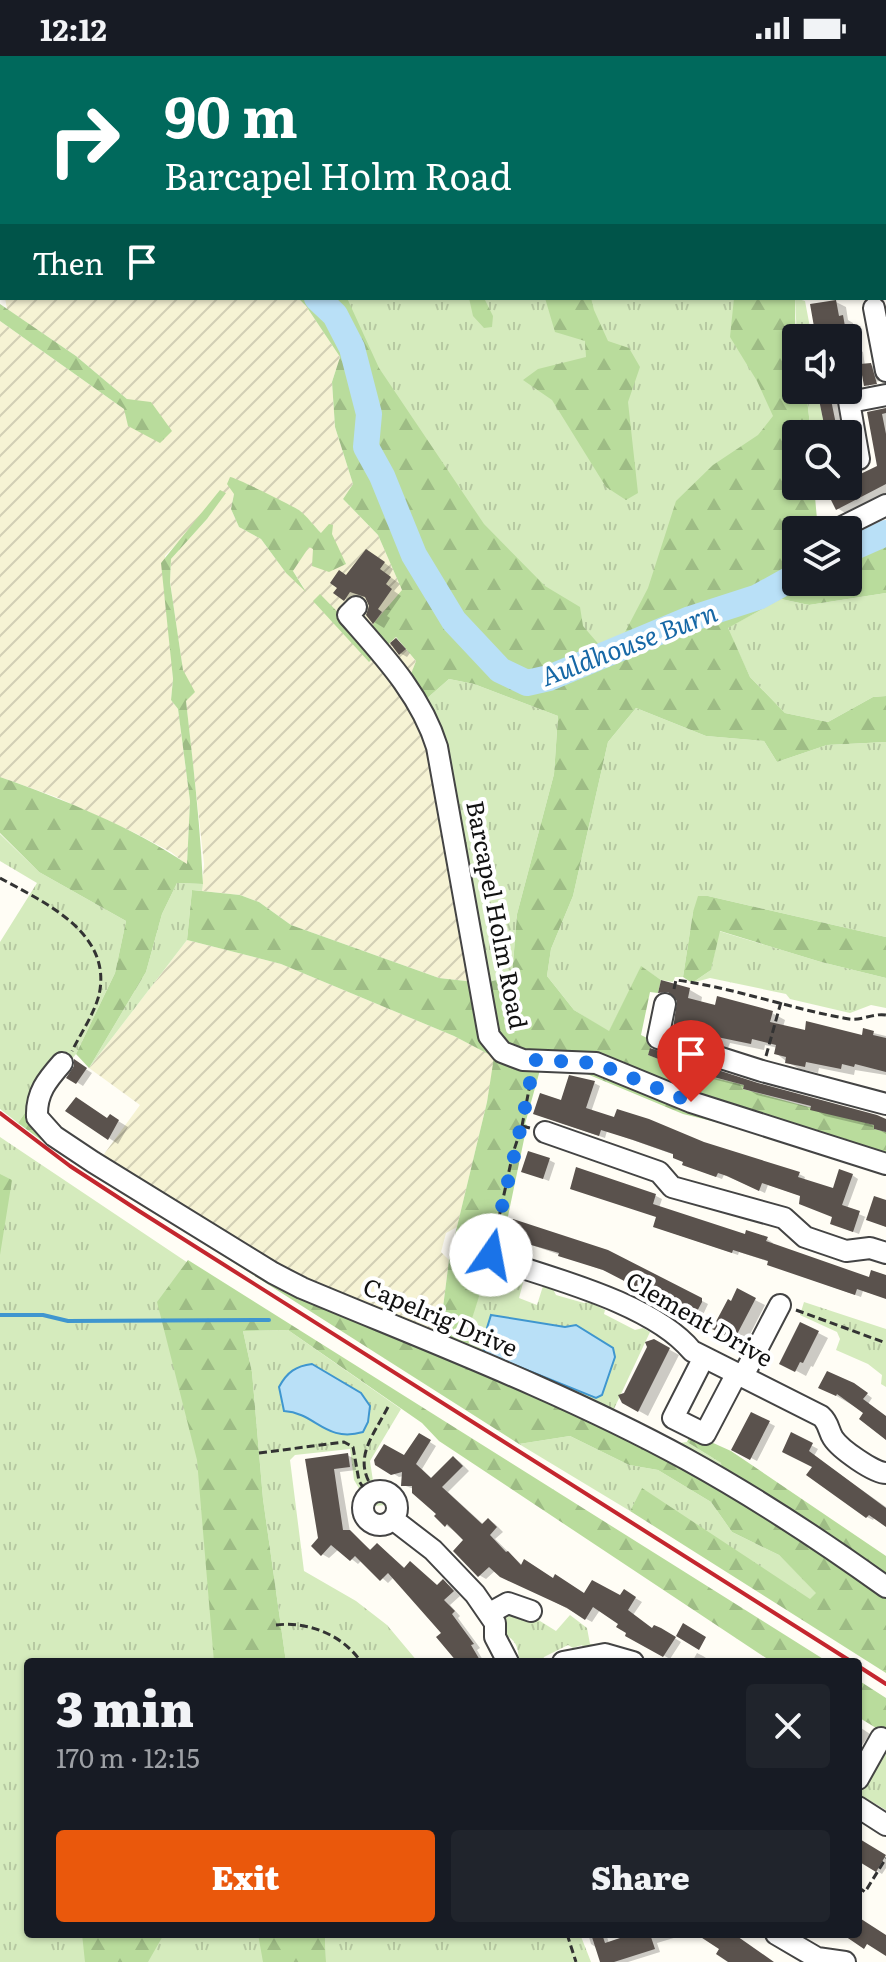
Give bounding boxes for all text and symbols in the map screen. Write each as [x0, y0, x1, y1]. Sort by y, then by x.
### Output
text: 12:12 [40, 6, 107, 50]
text: 90 m [164, 72, 298, 155]
icon: right [32, 88, 136, 192]
text: Barcapel Holm Road [164, 148, 512, 201]
text: Then [32, 240, 104, 284]
icon: arrive [120, 240, 164, 284]
map controls [782, 324, 862, 596]
button: sound [782, 324, 862, 404]
button: search [782, 420, 862, 500]
button: layers [782, 516, 862, 596]
water label: Auldhouse Burn [534, 591, 723, 694]
street label: Barcapel Holm Road [459, 797, 538, 1032]
pin [657, 1020, 725, 1102]
icon: arrive [669, 1032, 713, 1076]
position arrow [449, 1213, 533, 1297]
street label: Clement Drive [620, 1262, 780, 1374]
street label: Capelrig Drive [358, 1267, 524, 1364]
text: 3 min [56, 1671, 194, 1742]
button: close [746, 1684, 830, 1768]
text: 170 m · 12:15 [56, 1737, 200, 1776]
button: Exit [56, 1830, 435, 1922]
button: Share [451, 1830, 830, 1922]

